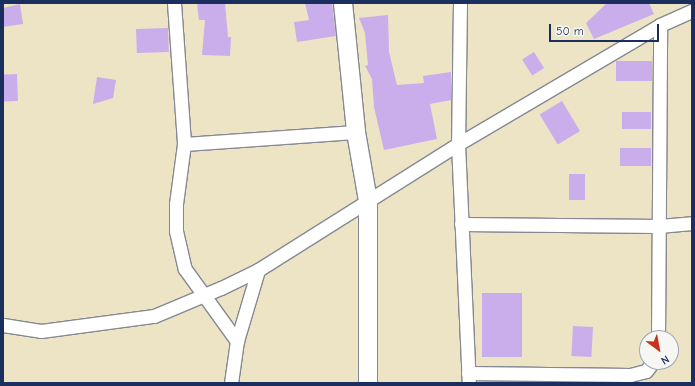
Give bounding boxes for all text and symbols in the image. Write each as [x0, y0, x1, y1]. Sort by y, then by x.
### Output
scale bar [551, 16, 661, 42]
text: 50 m [556, 24, 584, 38]
north arrow [639, 330, 679, 370]
text: N [659, 352, 672, 367]

